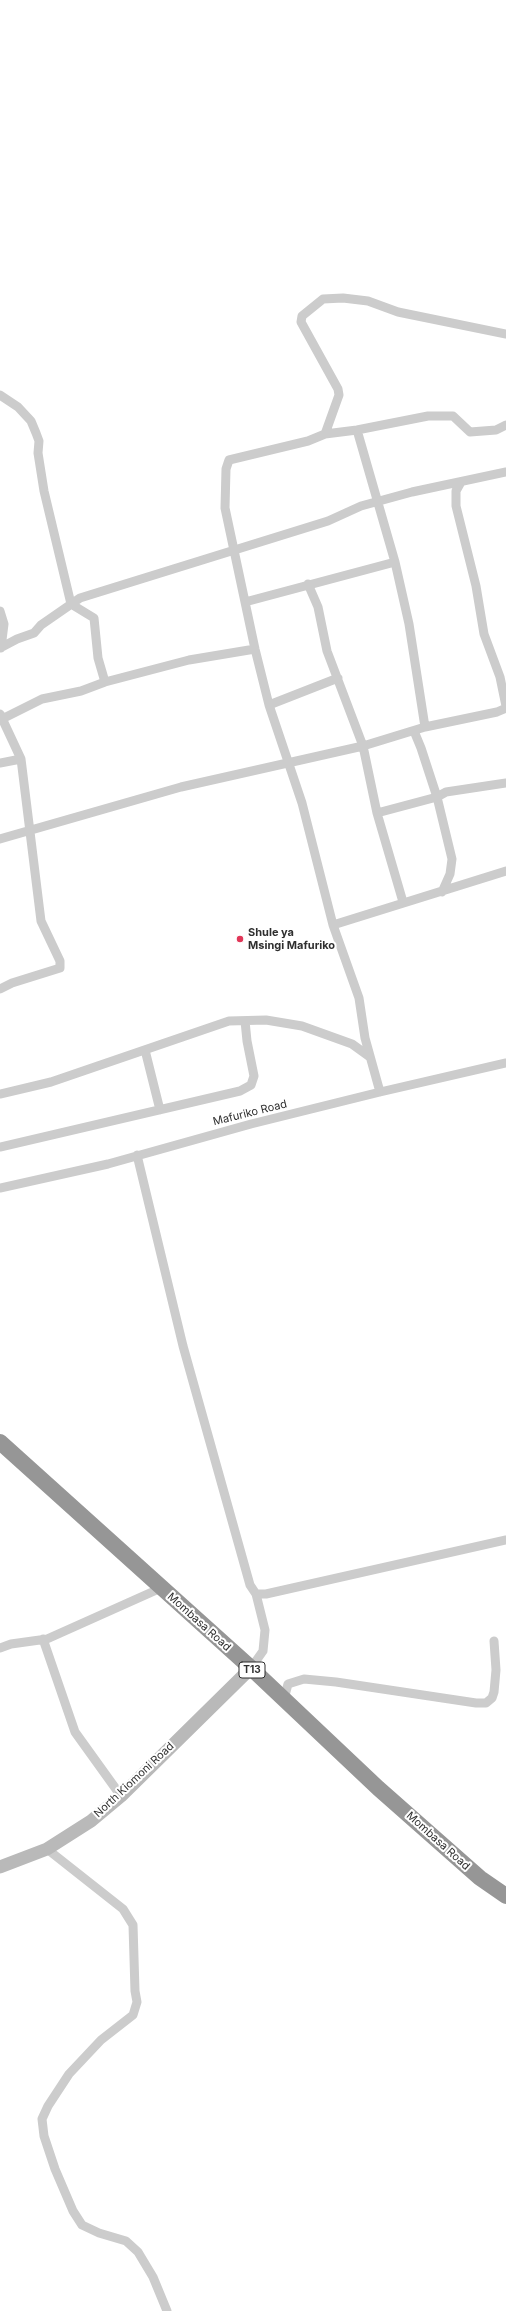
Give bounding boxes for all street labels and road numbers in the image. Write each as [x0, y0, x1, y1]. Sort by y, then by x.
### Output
street label: Mafuriko Road [212, 1097, 288, 1129]
street label: Mombasa Road [165, 1590, 233, 1654]
road number: T13 [239, 1662, 265, 1678]
street label: North Kiomoni Road [91, 1740, 177, 1820]
street label: Mombasa Road [404, 1809, 472, 1873]

